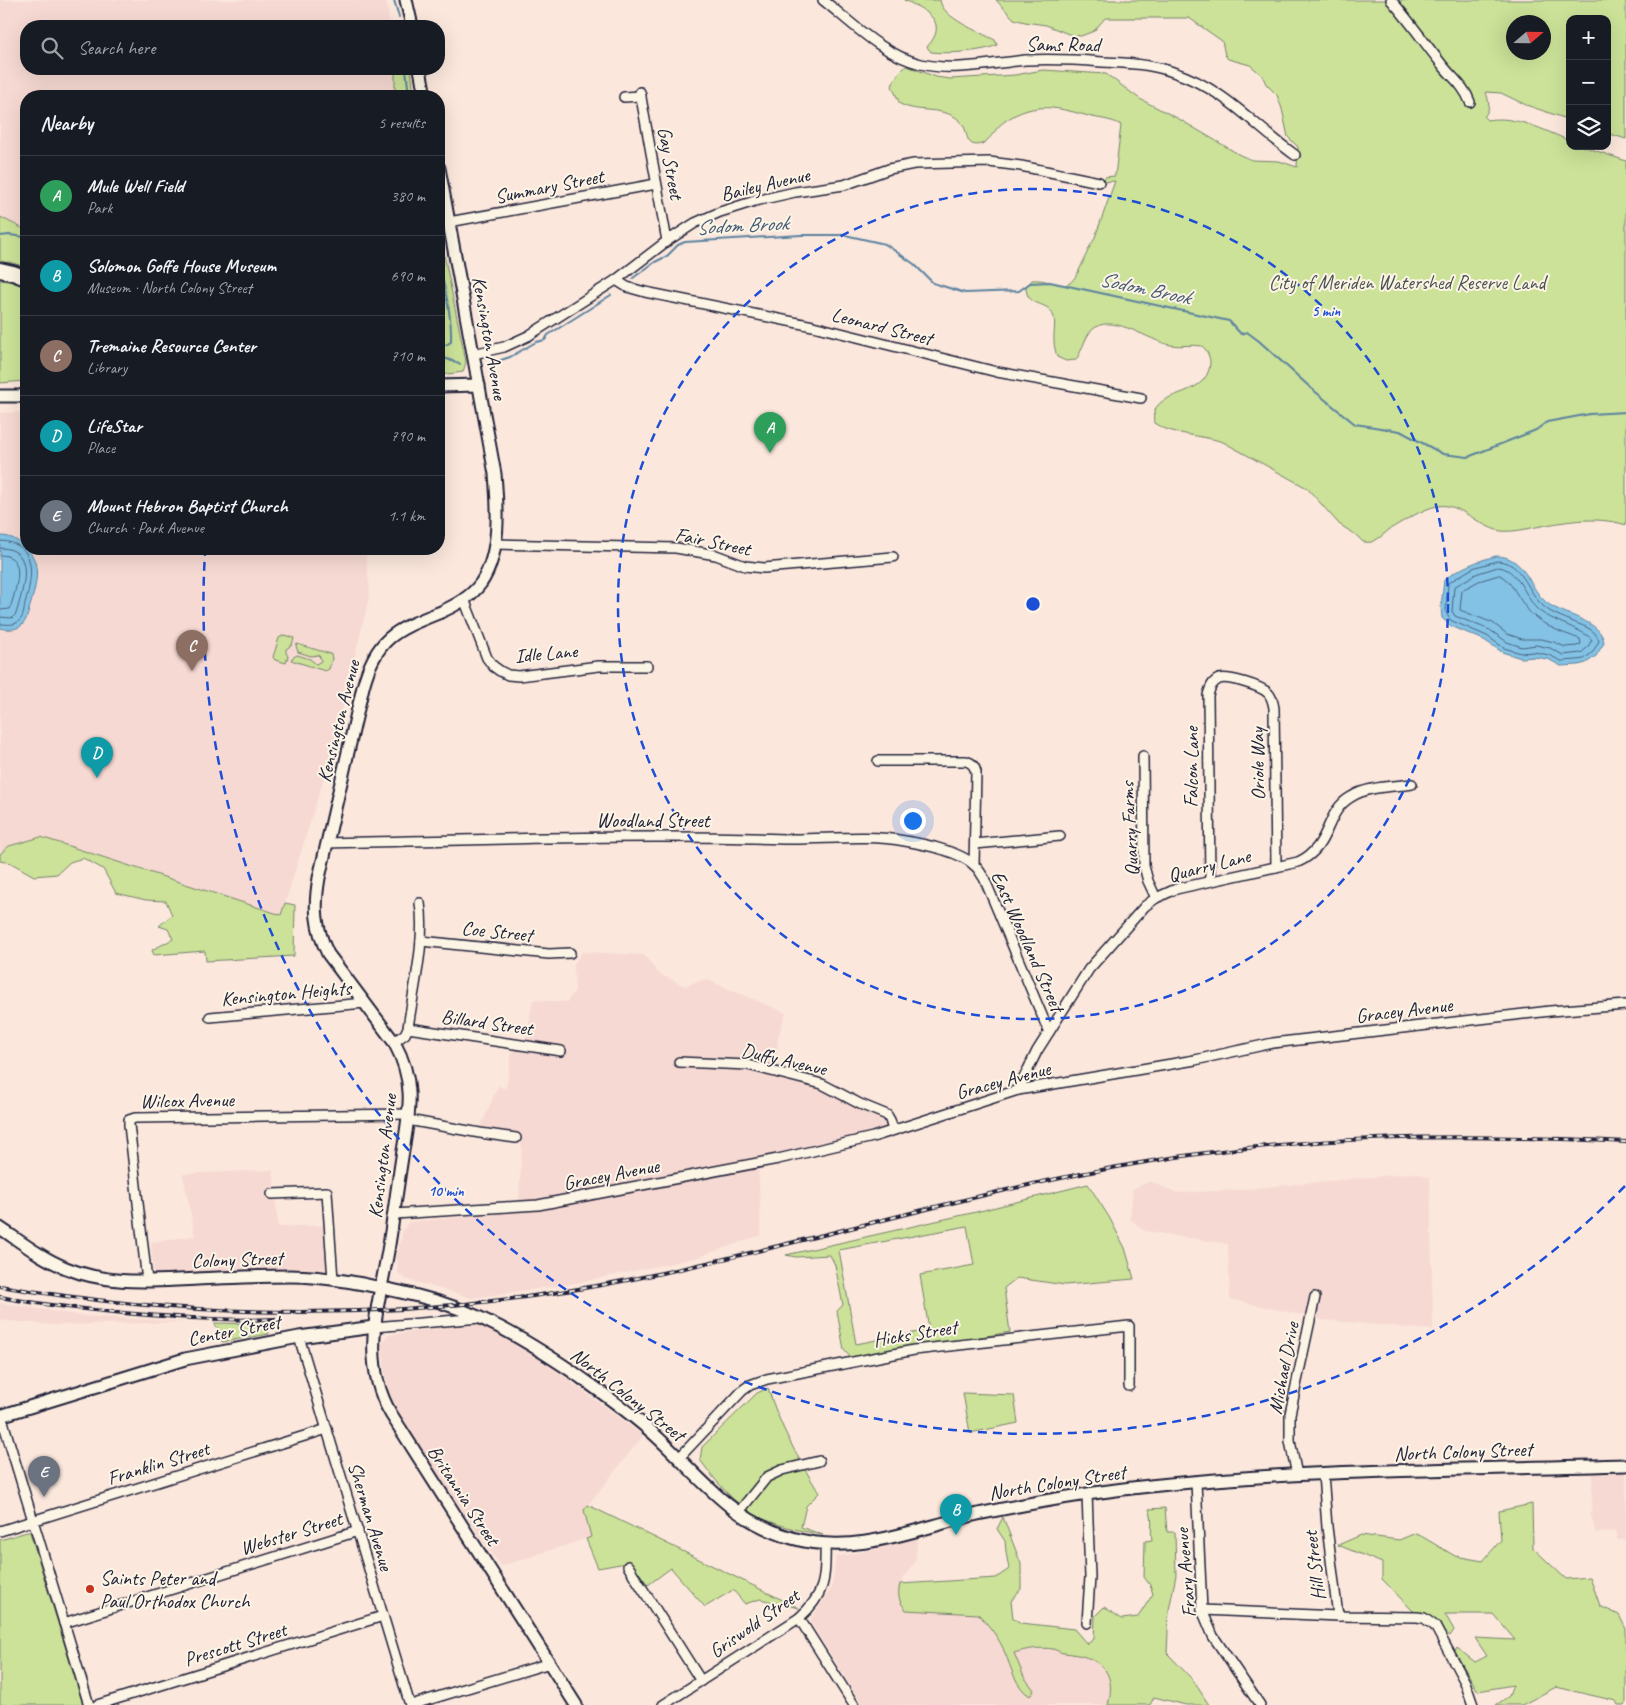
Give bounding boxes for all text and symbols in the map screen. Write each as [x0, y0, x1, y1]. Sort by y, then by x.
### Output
north arrow [1506, 15, 1551, 60]
map controls [1566, 15, 1611, 150]
button: + [1566, 15, 1611, 60]
search box [20, 20, 445, 75]
street label: Sams Road [1026, 32, 1103, 57]
icon: search [38, 34, 66, 62]
text: Search here [78, 36, 155, 60]
button: − [1566, 60, 1611, 105]
button: layers [1566, 105, 1611, 150]
text: Nearby [40, 110, 93, 136]
text: 5 results [378, 113, 425, 133]
street label: Gay Street [652, 125, 690, 203]
street label: Bailey Avenue [718, 162, 813, 207]
street label: Summary Street [493, 163, 608, 209]
text: Mule Well Field [87, 174, 184, 198]
text: A [52, 186, 60, 206]
text: 380 m [391, 186, 425, 206]
text: Park [87, 198, 112, 218]
water label: Sodom Brook [695, 209, 792, 240]
text: Solomon Goffe House Museum [87, 254, 276, 278]
text: B [52, 266, 60, 286]
text: 690 m [391, 266, 425, 286]
water label: Sodom Brook [1097, 266, 1196, 311]
park label: City of Meriden Watershed Reserve Land [1269, 270, 1548, 295]
street label: Kensington Avenue [466, 274, 513, 403]
text: Museum · North Colony Street [87, 278, 252, 298]
street label: Leonard Street [829, 302, 938, 352]
text: 5 min [1312, 302, 1341, 321]
text: Tremaine Resource Center [87, 334, 256, 358]
text: C [52, 346, 60, 366]
text: 710 m [391, 346, 425, 366]
text: Library [87, 358, 127, 378]
pin: A [754, 412, 786, 453]
text: LifeStar [87, 414, 142, 438]
text: D [51, 426, 61, 446]
text: 790 m [391, 426, 425, 446]
text: Place [87, 438, 115, 458]
text: Mount Hebron Baptist Church [87, 494, 288, 518]
text: E [52, 506, 60, 526]
text: 1.1 km [388, 506, 425, 526]
text: Church · Park Avenue [87, 518, 204, 538]
street label: Fair Street [673, 521, 755, 562]
centre of rings [1024, 595, 1042, 613]
pin: C [176, 630, 208, 671]
street label: Idle Lane [514, 638, 580, 669]
street label: Kensington Avenue [311, 656, 366, 785]
street label: Falcon Lane [1179, 725, 1204, 807]
street label: Oriole Way [1244, 725, 1271, 801]
pin: D [81, 737, 113, 778]
street label: Quarry Farms [1114, 779, 1144, 877]
street label: Woodland Street [597, 808, 712, 833]
your location [900, 808, 926, 834]
street label: Quarry Lane [1165, 843, 1254, 888]
street label: East Woodland Street [985, 867, 1071, 1019]
street label: Coe Street [460, 915, 537, 948]
street label: Kensington Heights [220, 975, 354, 1012]
street label: Gracey Avenue [1355, 992, 1455, 1029]
street label: Billard Street [440, 1004, 537, 1042]
street label: Duffy Avenue [739, 1038, 830, 1082]
street label: Gracey Avenue [953, 1056, 1055, 1105]
street label: Wilcox Avenue [140, 1087, 236, 1114]
street label: Kensington Avenue [362, 1091, 403, 1220]
street label: Gracey Avenue [561, 1153, 662, 1196]
text: 10 min [428, 1182, 465, 1201]
street label: Colony Street [191, 1245, 286, 1274]
street label: Center Street [186, 1309, 286, 1352]
street label: Hicks Street [871, 1314, 962, 1352]
street label: Michael Drive [1262, 1319, 1305, 1416]
street label: North Colony Street [566, 1342, 692, 1449]
street label: Franklin Street [104, 1435, 214, 1491]
street label: North Colony Street [1394, 1436, 1536, 1466]
street label: Britannia Street [422, 1440, 507, 1552]
pin: E [28, 1456, 60, 1497]
street label: Sherman Avenue [342, 1459, 399, 1575]
street label: North Colony Street [987, 1459, 1131, 1506]
pin: B [940, 1494, 972, 1535]
street label: Webster Street [237, 1505, 347, 1561]
street label: Frary Avenue [1169, 1526, 1202, 1619]
street label: Hill Street [1298, 1527, 1331, 1602]
place label: Saints Peter and Paul Orthodox Church [100, 1566, 251, 1614]
street label: Griswold Street [704, 1582, 806, 1664]
marker: Saints Peter and Paul Orthodox Church [84, 1583, 96, 1595]
street label: Prescott Street [181, 1616, 292, 1672]

